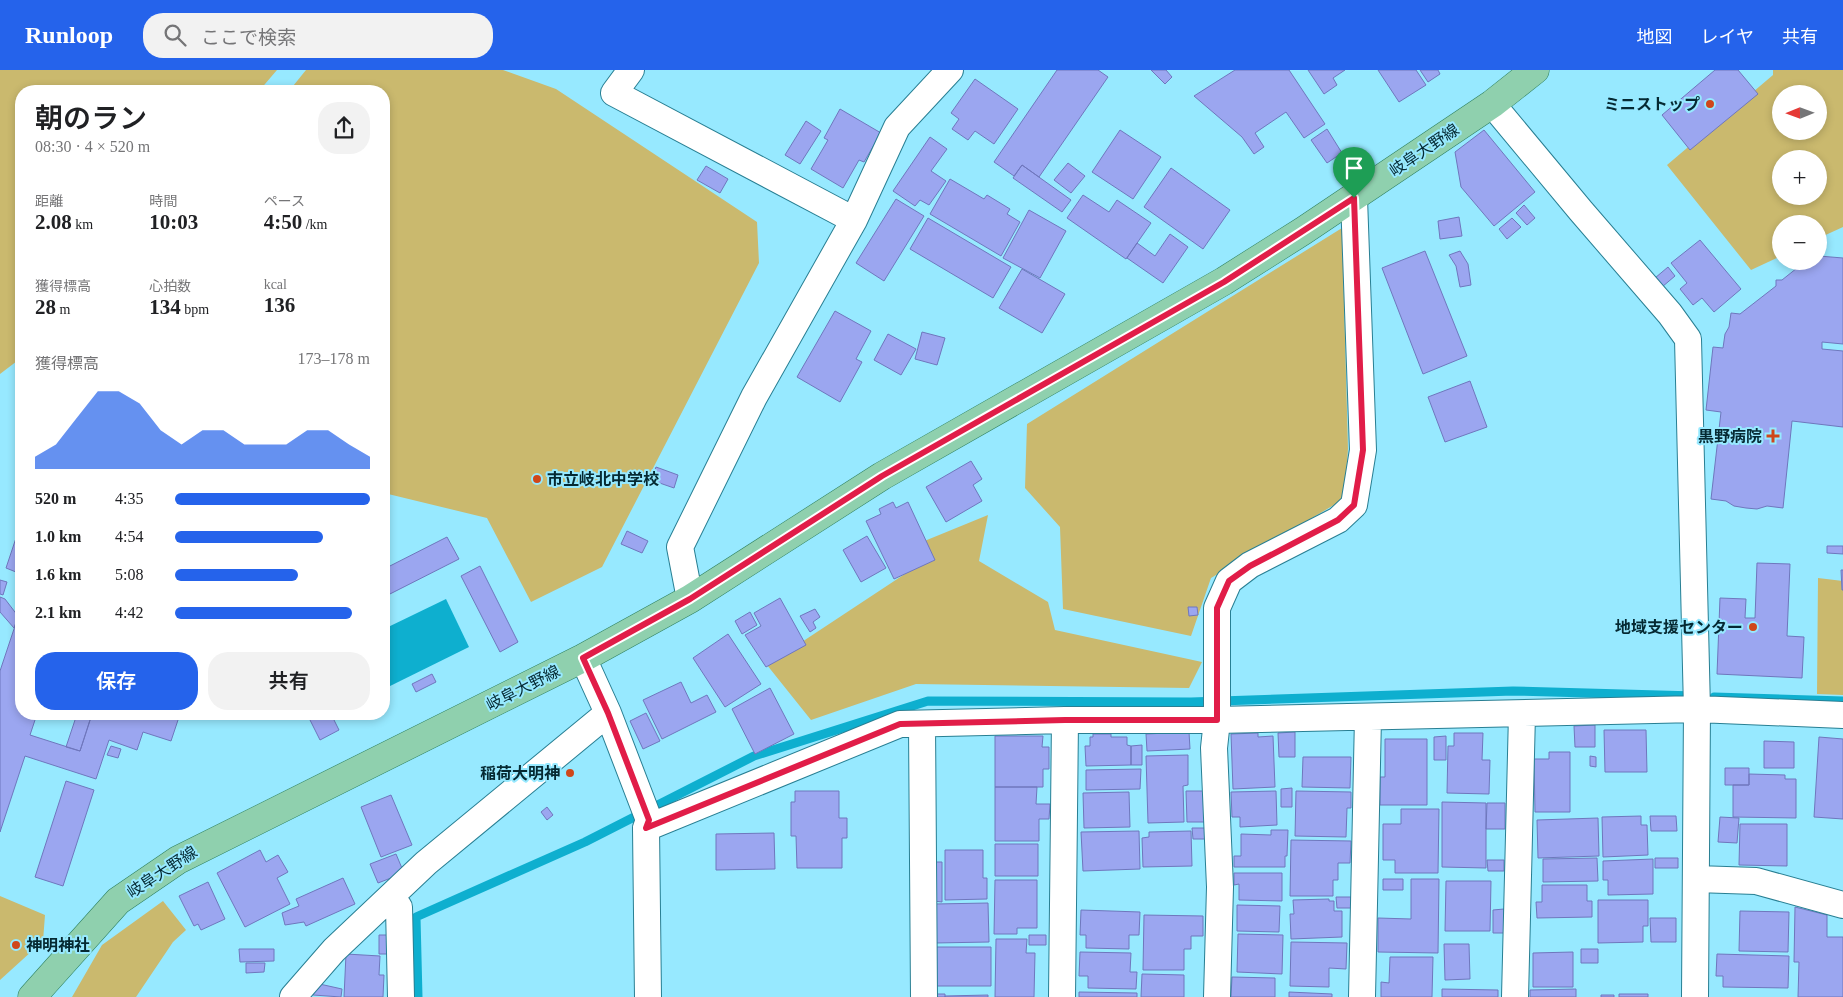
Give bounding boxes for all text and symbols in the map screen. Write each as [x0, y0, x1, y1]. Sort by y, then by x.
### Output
search box [143, 13, 493, 58]
icon: search [161, 21, 189, 49]
text: Runloop [25, 22, 113, 48]
text: ここで検索 [201, 27, 296, 48]
text: 地図 [1637, 27, 1673, 47]
text: レイヤ [1701, 27, 1754, 47]
text: 共有 [1782, 27, 1818, 47]
north arrow [1772, 85, 1828, 140]
map controls [1772, 85, 1827, 270]
place label: ミニストップ [1604, 96, 1700, 113]
marker: ミニストップ [1704, 98, 1716, 110]
button: share [318, 102, 370, 154]
text: 朝のラン [35, 103, 147, 134]
street label: 岐阜大野線 [1386, 121, 1462, 179]
text: 08:30 · 4 × 520 m [35, 138, 150, 155]
pin [1333, 147, 1375, 198]
button: + [1772, 150, 1827, 205]
icon: arrive [1340, 154, 1368, 182]
text: 距離 [35, 194, 63, 209]
text: 時間 [149, 194, 177, 209]
text: ペース [264, 194, 305, 209]
text: 2.08 [35, 210, 72, 234]
text: 10:03 [149, 210, 198, 234]
text: 4:50 [264, 210, 302, 234]
button: − [1772, 215, 1827, 270]
text: km [72, 217, 93, 232]
text: /km [302, 217, 327, 232]
text: kcal [264, 277, 287, 292]
text: 獲得標高 [35, 279, 91, 294]
text: 心拍数 [149, 279, 191, 294]
text: 136 [264, 293, 295, 317]
text: 28 [35, 295, 56, 319]
text: 134 [149, 295, 181, 319]
text: m [56, 302, 70, 317]
text: bpm [181, 302, 209, 317]
text: 173–178 m [298, 350, 370, 367]
text: 獲得標高 [35, 355, 99, 372]
place label: 黒野病院 [1698, 428, 1762, 445]
marker: 黒野病院 [1766, 429, 1780, 443]
place label: 市立岐北中学校 [547, 471, 659, 488]
marker: 市立岐北中学校 [531, 473, 543, 485]
text: 520 m [35, 490, 76, 507]
text: 4:35 [115, 490, 143, 507]
text: 1.0 km [35, 528, 81, 545]
text: 4:54 [115, 528, 143, 545]
text: 1.6 km [35, 566, 81, 583]
text: 5:08 [115, 566, 143, 583]
text: 2.1 km [35, 604, 81, 621]
text: 4:42 [115, 604, 143, 621]
place label: 地域支援センター [1615, 619, 1743, 636]
marker: 地域支援センター [1747, 621, 1759, 633]
button: 保存 [35, 652, 198, 710]
button: 共有 [208, 652, 370, 710]
street label: 岐阜大野線 [483, 662, 563, 714]
place label: 稲荷大明神 [480, 764, 560, 782]
marker: 稲荷大明神 [564, 767, 576, 779]
street label: 岐阜大野線 [124, 843, 200, 901]
place label: 神明神社 [26, 936, 90, 954]
marker: 神明神社 [10, 939, 22, 951]

